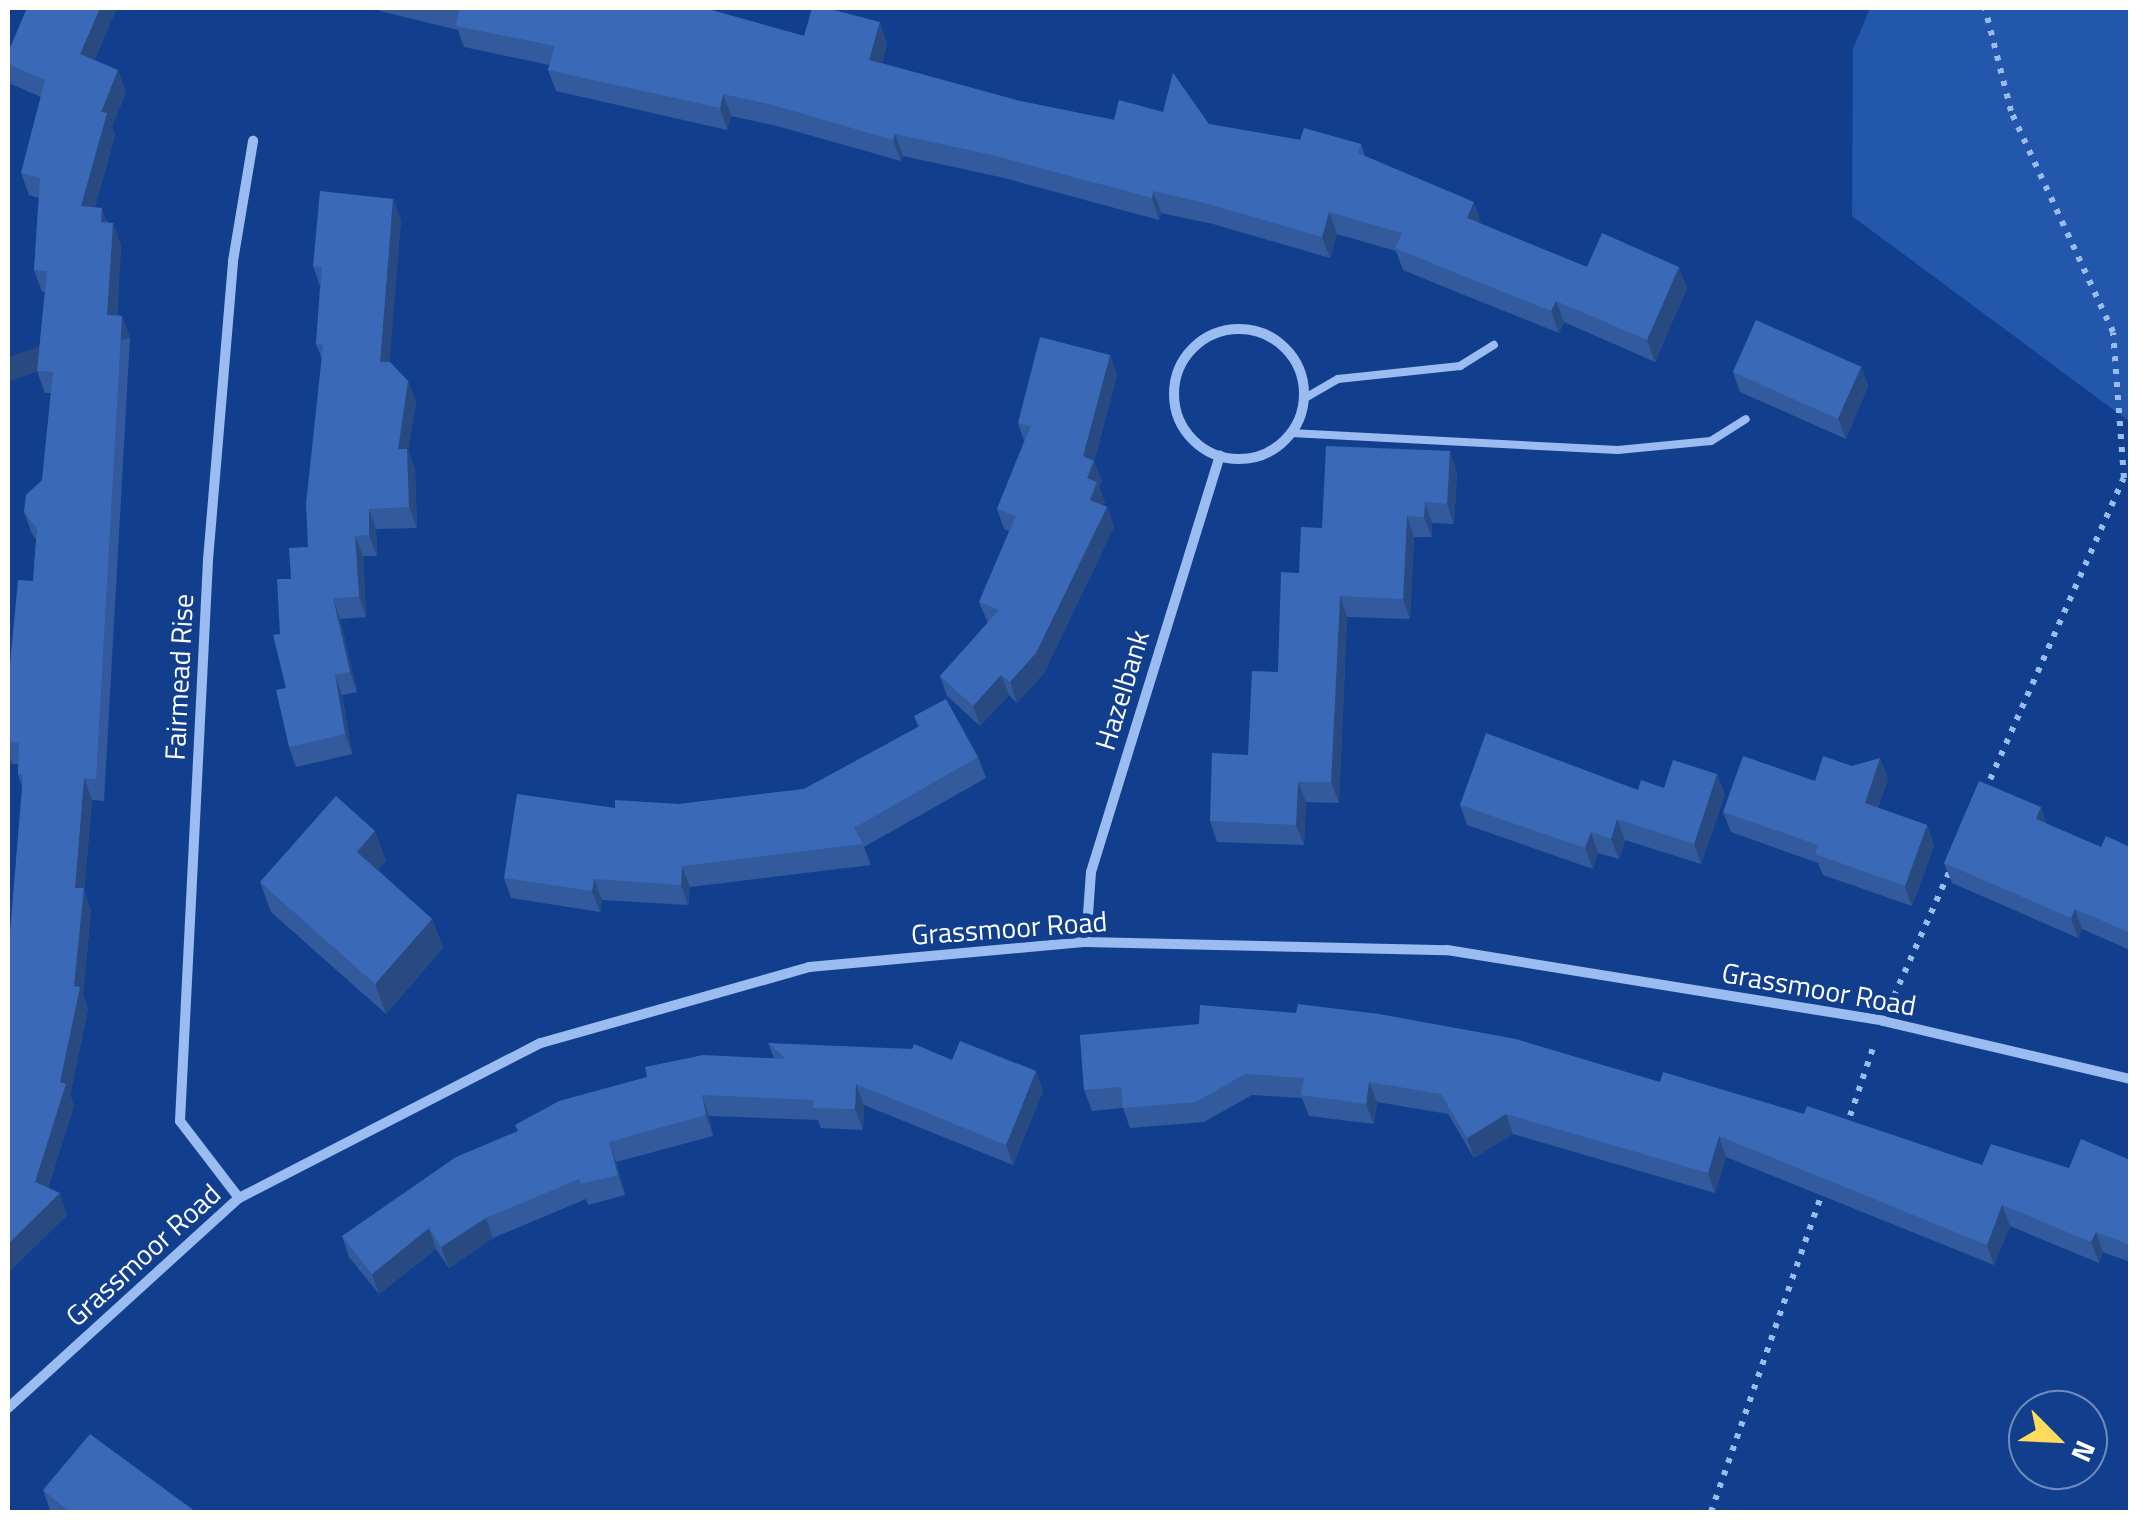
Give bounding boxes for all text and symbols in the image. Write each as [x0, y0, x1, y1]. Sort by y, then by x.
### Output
street label: Fairmead Rise [158, 593, 200, 761]
street label: Hazelbank [1088, 626, 1156, 754]
street label: Grassmoor Road [910, 904, 1108, 952]
street label: Grassmoor Road [1719, 955, 1919, 1023]
street label: Grassmoor Road [59, 1177, 227, 1333]
north arrow [2008, 1390, 2108, 1490]
text: N [2060, 1434, 2108, 1469]

